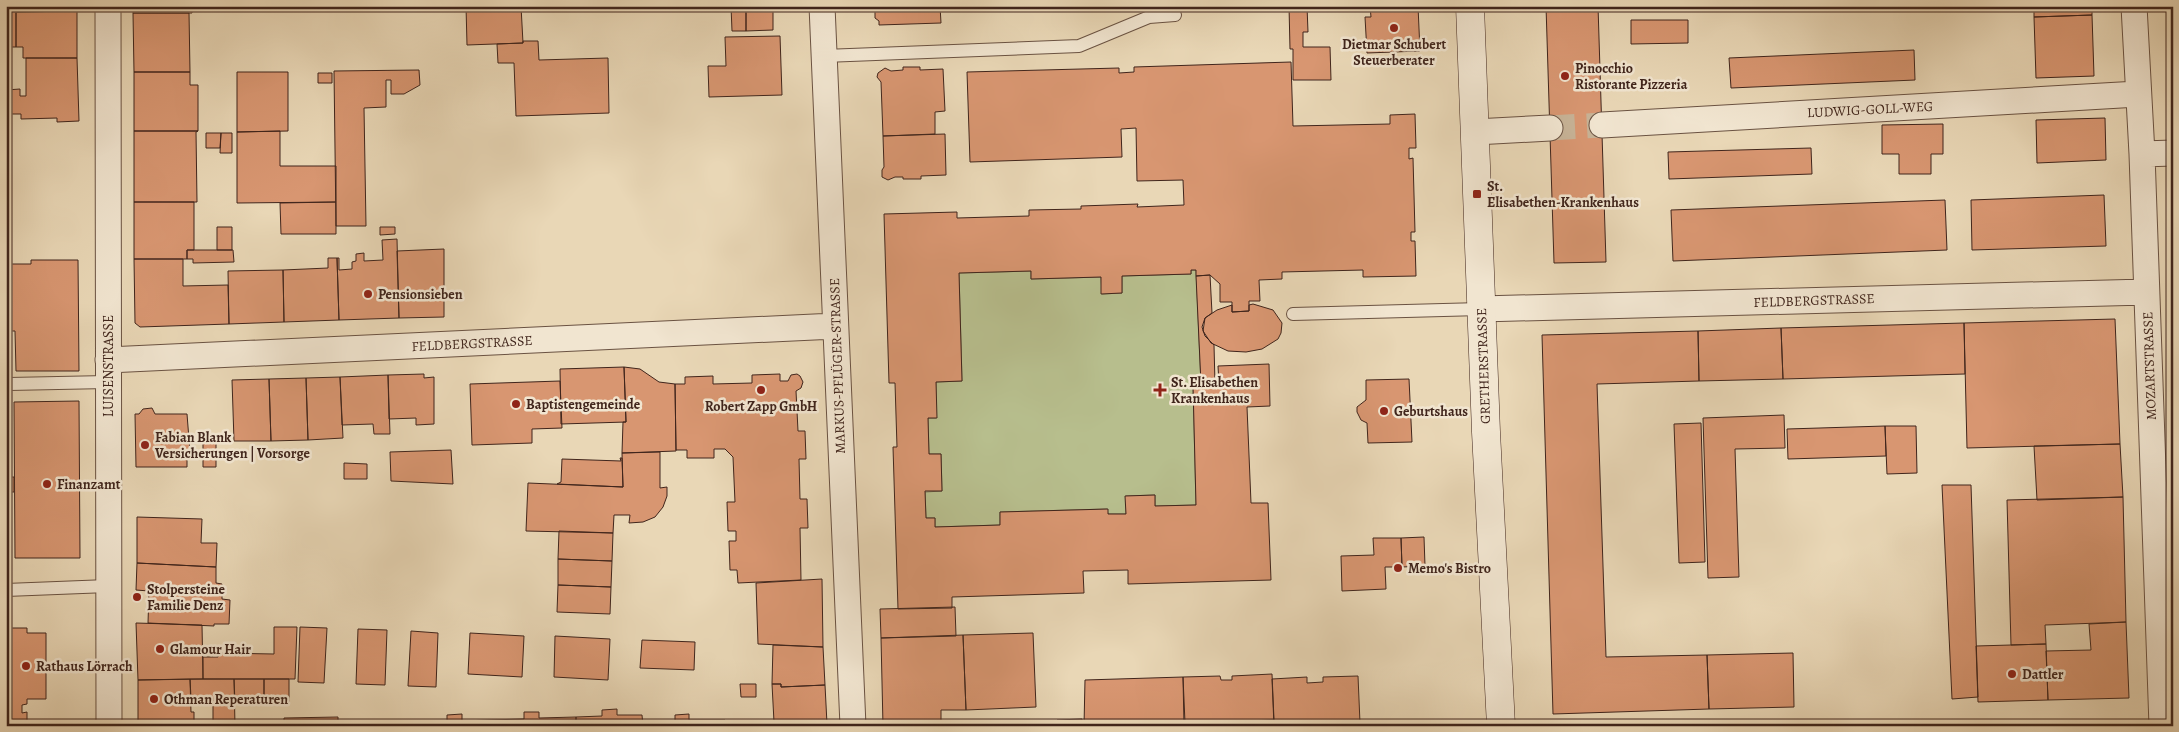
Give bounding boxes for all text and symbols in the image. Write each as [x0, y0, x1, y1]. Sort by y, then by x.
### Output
marker: Dietmar Schubert Steuerberater [1388, 22, 1400, 34]
place label: Dietmar Schubert Steuerberater [1342, 35, 1446, 70]
place label: Pinocchio Ristorante Pizzeria [1575, 59, 1688, 94]
marker: Pinocchio Ristorante Pizzeria [1559, 70, 1571, 82]
street label: LUDWIG-GOLL-WEG [1806, 97, 1934, 122]
place label: St. Elisabethen-Krankenhaus [1487, 177, 1639, 212]
marker: St. Elisabethen-Krankenhaus [1471, 188, 1483, 200]
street label: MARKUS-PFLÜGER-STRASSE [825, 278, 850, 454]
place label: Pensionsieben [378, 285, 463, 304]
marker: Pensionsieben [362, 288, 374, 300]
street label: FELDBERGSTRASSE [1753, 289, 1875, 312]
street label: GRETHERSTRASSE [1472, 308, 1495, 424]
street label: MOZARTSTRASSE [2138, 311, 2161, 421]
street label: LUISENSTRASSE [99, 315, 118, 417]
street label: FELDBERGSTRASSE [411, 331, 533, 356]
place label: St. Elisabethen Krankenhaus [1171, 373, 1258, 408]
marker: St. Elisabethen Krankenhaus [1153, 383, 1167, 397]
marker: Robert Zapp GmbH [755, 384, 767, 396]
place label: Baptistengemeinde [526, 395, 641, 414]
place label: Robert Zapp GmbH [705, 397, 817, 416]
marker: Baptistengemeinde [510, 398, 522, 410]
place label: Geburtshaus [1394, 402, 1468, 421]
marker: Geburtshaus [1378, 405, 1390, 417]
place label: Fabian Blank Versicherungen | Vorsorge [154, 428, 311, 463]
marker: Fabian Blank Versicherungen | Vorsorge [139, 439, 151, 451]
place label: Finanzamt [57, 475, 121, 494]
marker: Finanzamt [41, 478, 53, 490]
place label: Memo's Bistro [1408, 559, 1491, 578]
marker: Memo's Bistro [1392, 562, 1404, 574]
place label: Stolpersteine Familie Denz [147, 580, 226, 615]
marker: Stolpersteine Familie Denz [131, 591, 143, 603]
place label: Glamour Hair [170, 640, 251, 659]
marker: Glamour Hair [154, 643, 166, 655]
place label: Rathaus Lörrach [36, 657, 133, 676]
marker: Rathaus Lörrach [20, 660, 32, 672]
place label: Dattler [2022, 665, 2064, 684]
marker: Dattler [2006, 668, 2018, 680]
place label: Othman Reperaturen [164, 690, 288, 709]
marker: Othman Reperaturen [148, 693, 160, 705]

